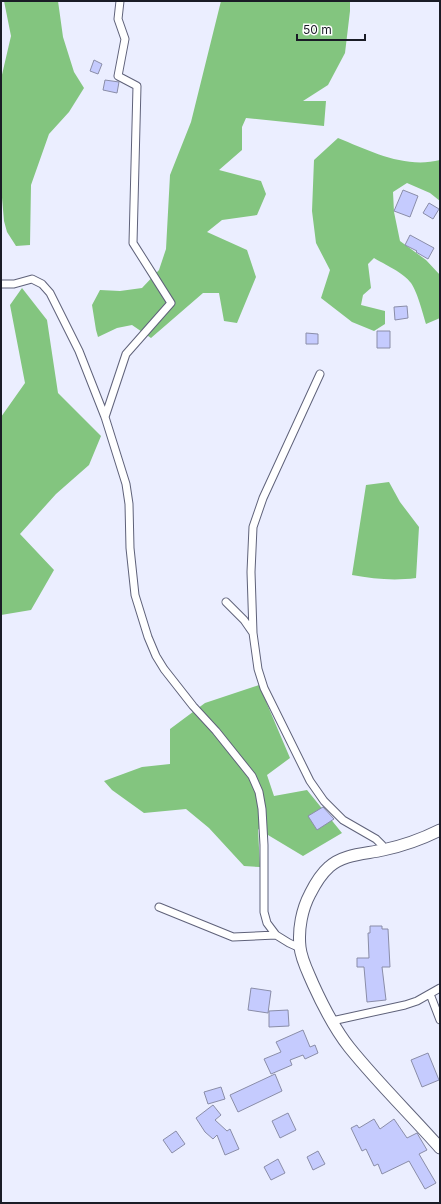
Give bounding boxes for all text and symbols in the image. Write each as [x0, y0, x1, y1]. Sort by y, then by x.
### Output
scale bar [297, 16, 365, 42]
text: 50 m [303, 22, 332, 37]

